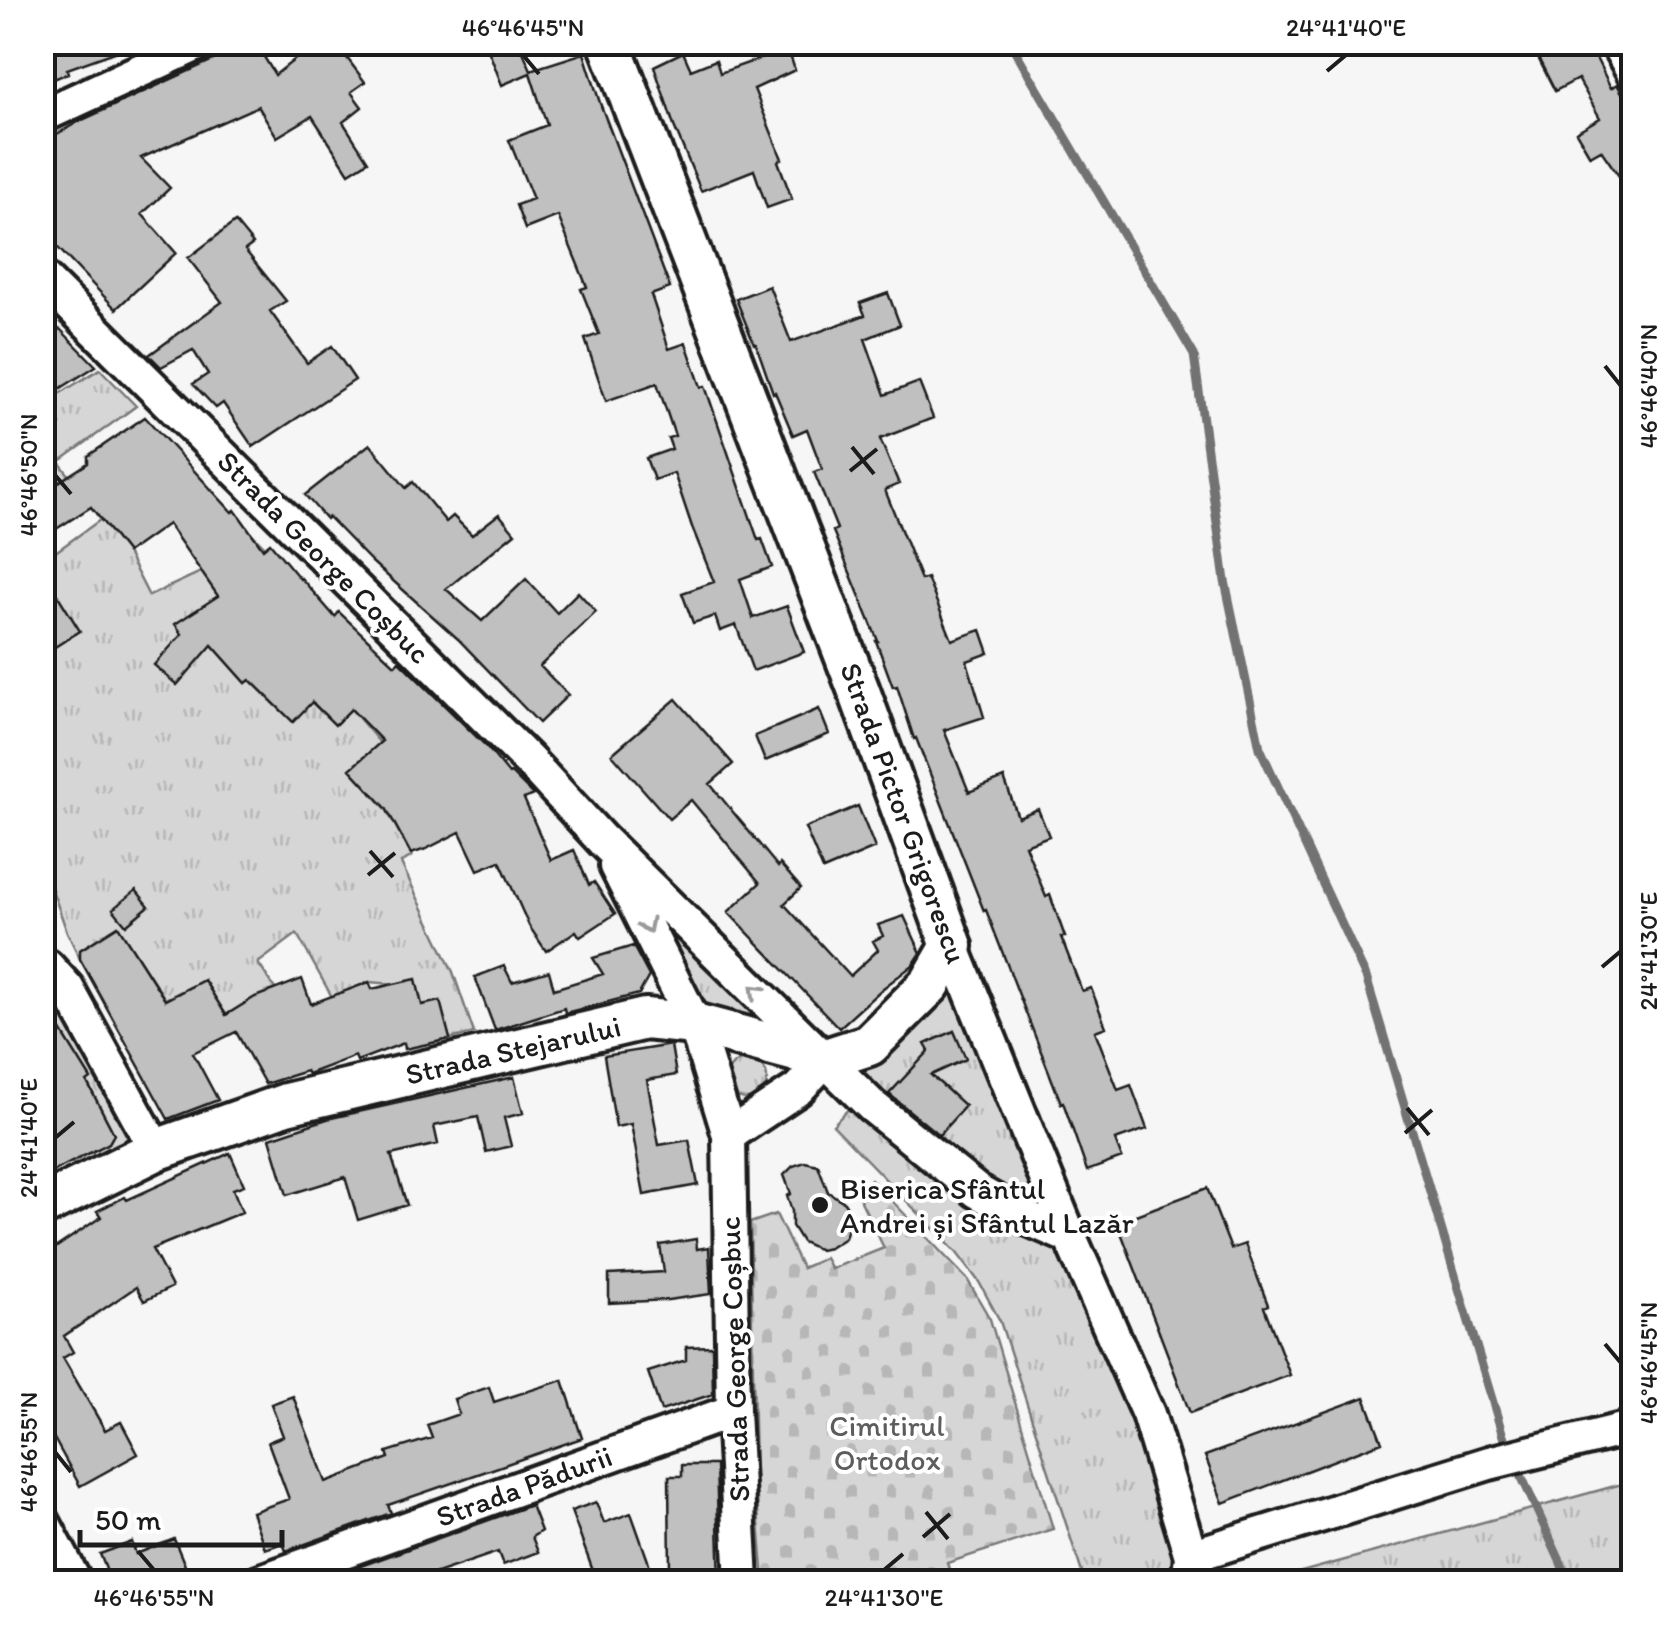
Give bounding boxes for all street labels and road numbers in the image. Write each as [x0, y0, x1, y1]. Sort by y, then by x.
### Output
street label: Strada George Coșbuc [210, 443, 438, 671]
street label: Strada Pictor Grigorescu [832, 658, 976, 968]
street label: Strada Stejarului [402, 1007, 624, 1093]
street label: Strada George Coșbuc [711, 1216, 757, 1502]
street label: Strada Pădurii [431, 1437, 617, 1535]

